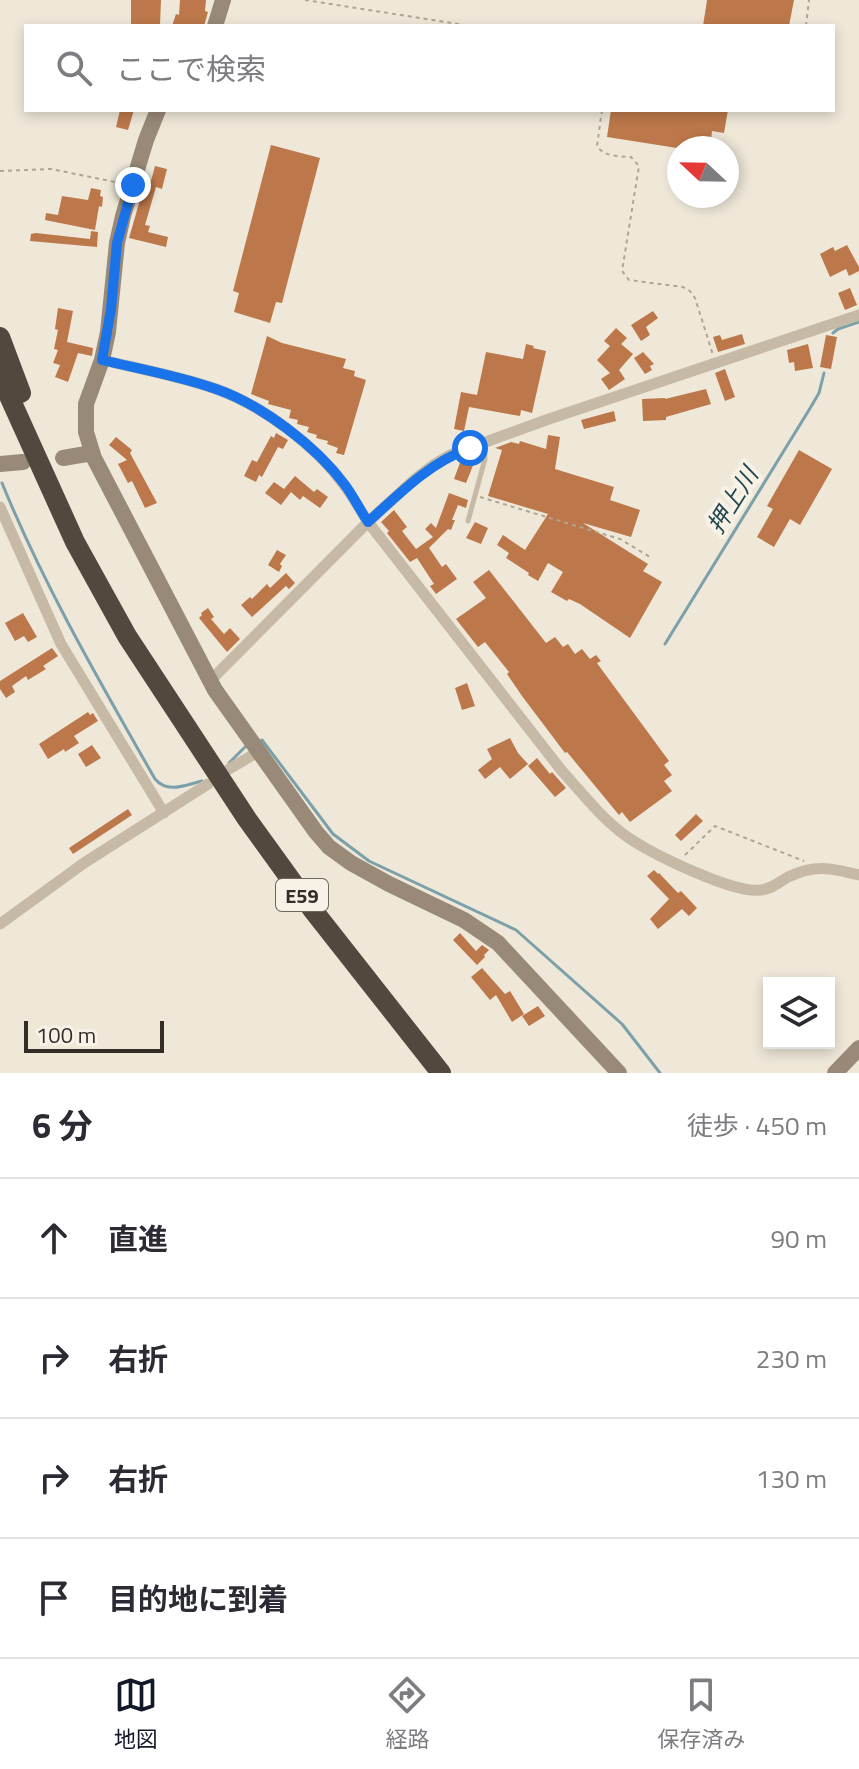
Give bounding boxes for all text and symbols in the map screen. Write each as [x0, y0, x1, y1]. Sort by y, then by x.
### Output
search box [24, 24, 835, 112]
icon: search [52, 46, 96, 90]
text: ここで検索 [116, 46, 266, 92]
north arrow [667, 136, 739, 208]
route end [115, 167, 151, 203]
route start [452, 430, 488, 466]
water label: 押上川 [698, 457, 768, 540]
road number: E59 [276, 879, 328, 911]
map controls [763, 977, 835, 1049]
button: layers [763, 977, 835, 1049]
scale bar [24, 1017, 164, 1053]
text: 100 m [36, 1018, 96, 1052]
text: 6 分 [32, 1099, 93, 1151]
text: 徒歩 · 450 m [687, 1106, 827, 1145]
icon: ahead [32, 1216, 76, 1260]
text: 直進 [108, 1216, 168, 1262]
text: 90 m [770, 1219, 827, 1258]
icon: right [32, 1336, 76, 1380]
text: 右折 [108, 1336, 168, 1382]
text: 230 m [756, 1339, 827, 1378]
icon: right [32, 1456, 76, 1500]
text: 右折 [108, 1456, 168, 1502]
text: 130 m [756, 1459, 827, 1498]
icon: arrive [32, 1576, 76, 1620]
text: 目的地に到着 [108, 1576, 288, 1622]
tab: 地図 [114, 1673, 158, 1756]
tab: 経路 [385, 1673, 429, 1756]
tab: 保存済み [657, 1673, 745, 1756]

